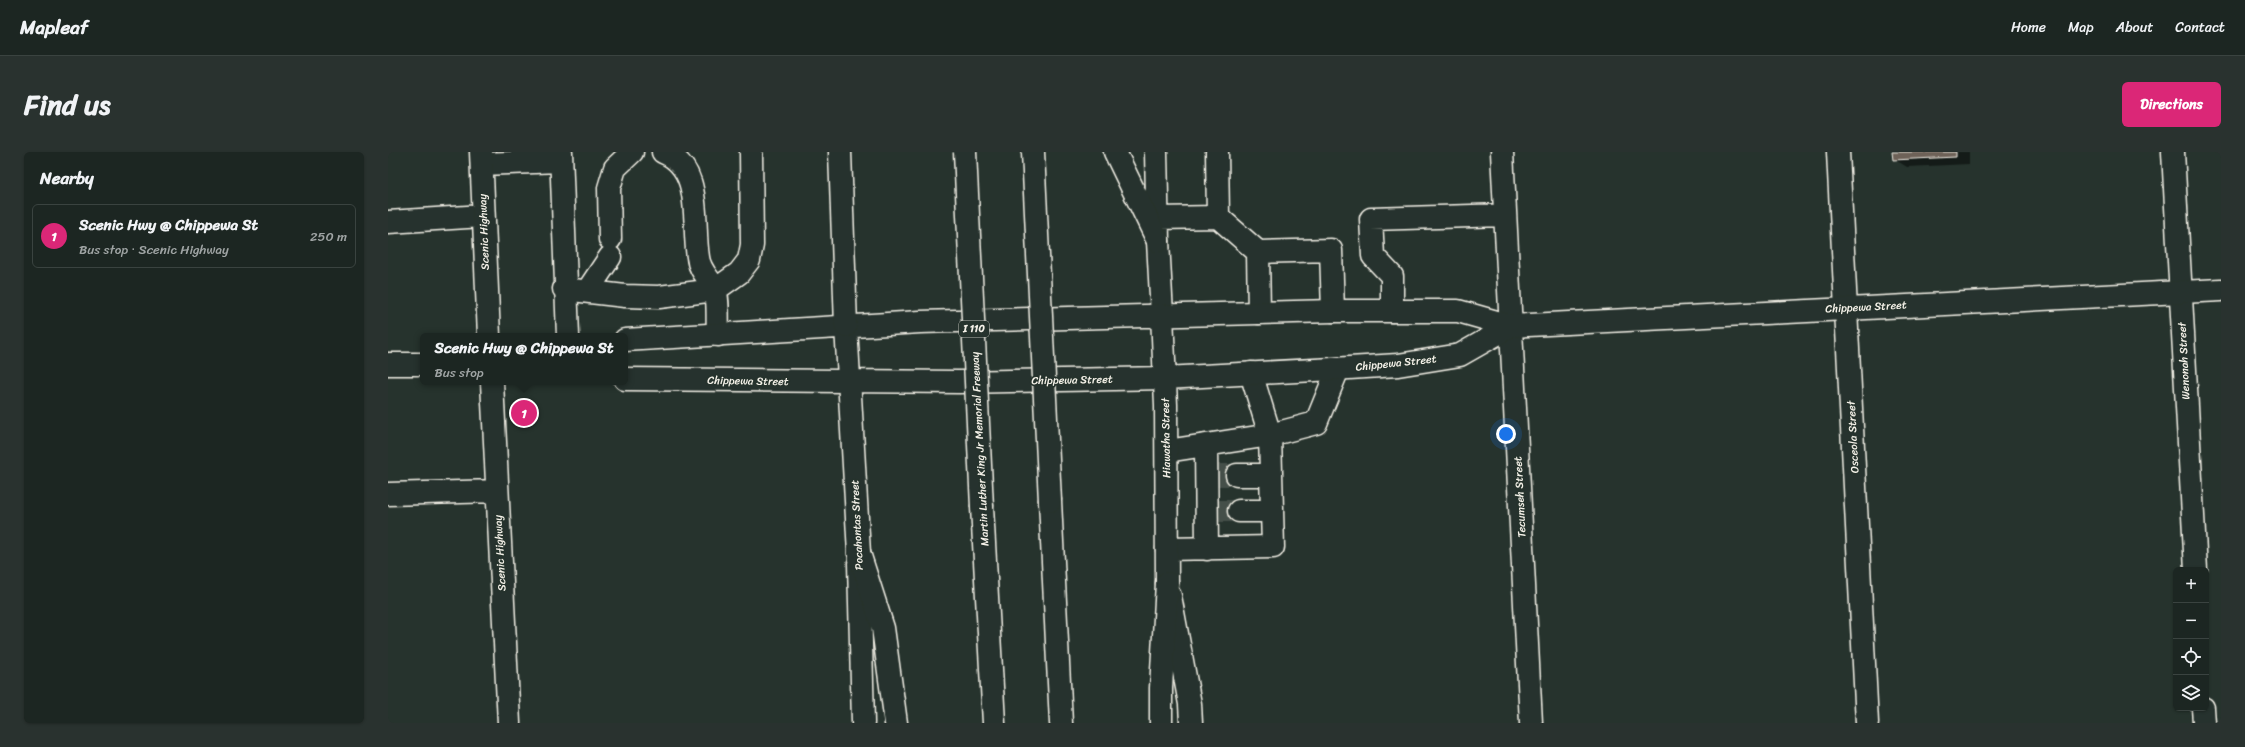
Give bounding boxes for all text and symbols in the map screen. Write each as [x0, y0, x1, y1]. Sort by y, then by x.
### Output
text: Mapleaf [20, 11, 88, 44]
text: Home [2011, 15, 2046, 40]
text: Map [2068, 15, 2094, 40]
text: About [2116, 15, 2153, 40]
text: Contact [2175, 15, 2225, 40]
text: Find us [24, 80, 111, 129]
button: Directions [2122, 82, 2221, 127]
text: Nearby [40, 163, 94, 193]
street label: Scenic Highway [473, 193, 495, 270]
text: Scenic Hwy @ Chippewa St [79, 212, 258, 238]
text: 1 [51, 225, 57, 248]
text: 250 m [310, 225, 347, 248]
text: Bus stop · Scenic Highway [79, 238, 229, 261]
street label: Chippewa Street [1825, 295, 1907, 319]
road number: I 110 [959, 321, 989, 337]
street label: Wenonah Street [2172, 321, 2196, 400]
popup [420, 333, 628, 385]
text: Scenic Hwy @ Chippewa St [435, 335, 614, 361]
street label: Chippewa Street [1355, 349, 1438, 377]
street label: Martin Luther King Jr Memorial Freeway [965, 351, 995, 547]
text: Bus stop [435, 361, 484, 384]
street label: Chippewa Street [1031, 370, 1113, 390]
street label: Chippewa Street [707, 371, 789, 391]
street label: Hiawatha Street [1156, 397, 1176, 478]
pin: 1 [511, 398, 537, 428]
street label: Osceola Street [1842, 400, 1864, 474]
your location [1496, 424, 1516, 444]
street label: Tecumseh Street [1508, 456, 1532, 538]
street label: Pocahontas Street [845, 479, 869, 571]
street label: Scenic Highway [489, 514, 511, 592]
map controls [2173, 567, 2209, 711]
button: + [2173, 567, 2209, 603]
button: − [2173, 603, 2209, 639]
button: locate [2173, 639, 2209, 675]
button: layers [2173, 675, 2209, 711]

